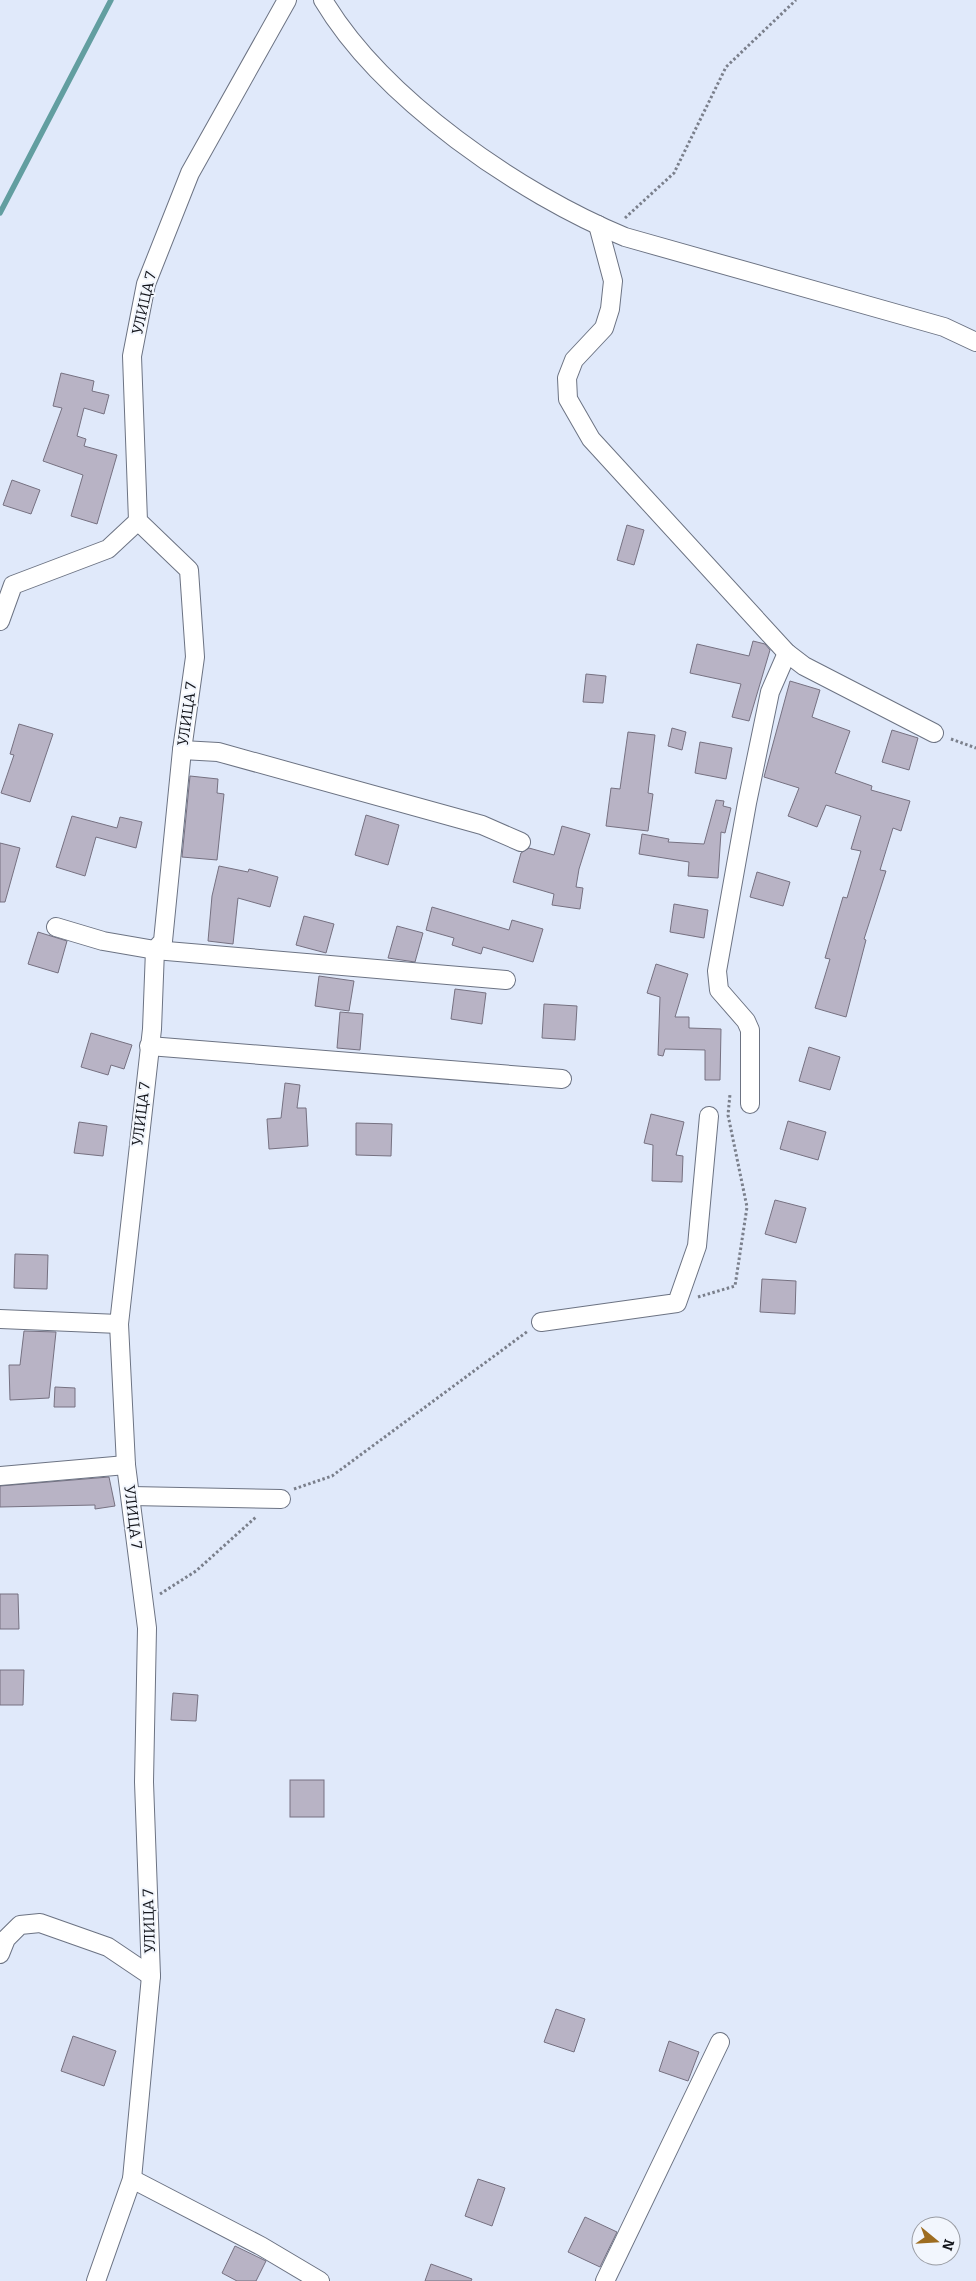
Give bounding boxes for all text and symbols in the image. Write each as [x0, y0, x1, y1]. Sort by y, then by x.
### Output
street label: УЛИЦА 7 [128, 269, 160, 336]
street label: УЛИЦА 7 [174, 680, 200, 747]
street label: УЛИЦА 7 [128, 1081, 154, 1147]
street label: УЛИЦА 7 [120, 1484, 146, 1550]
street label: УЛИЦА 7 [139, 1888, 159, 1953]
north arrow [911, 2216, 961, 2266]
text: N [938, 2237, 958, 2253]

